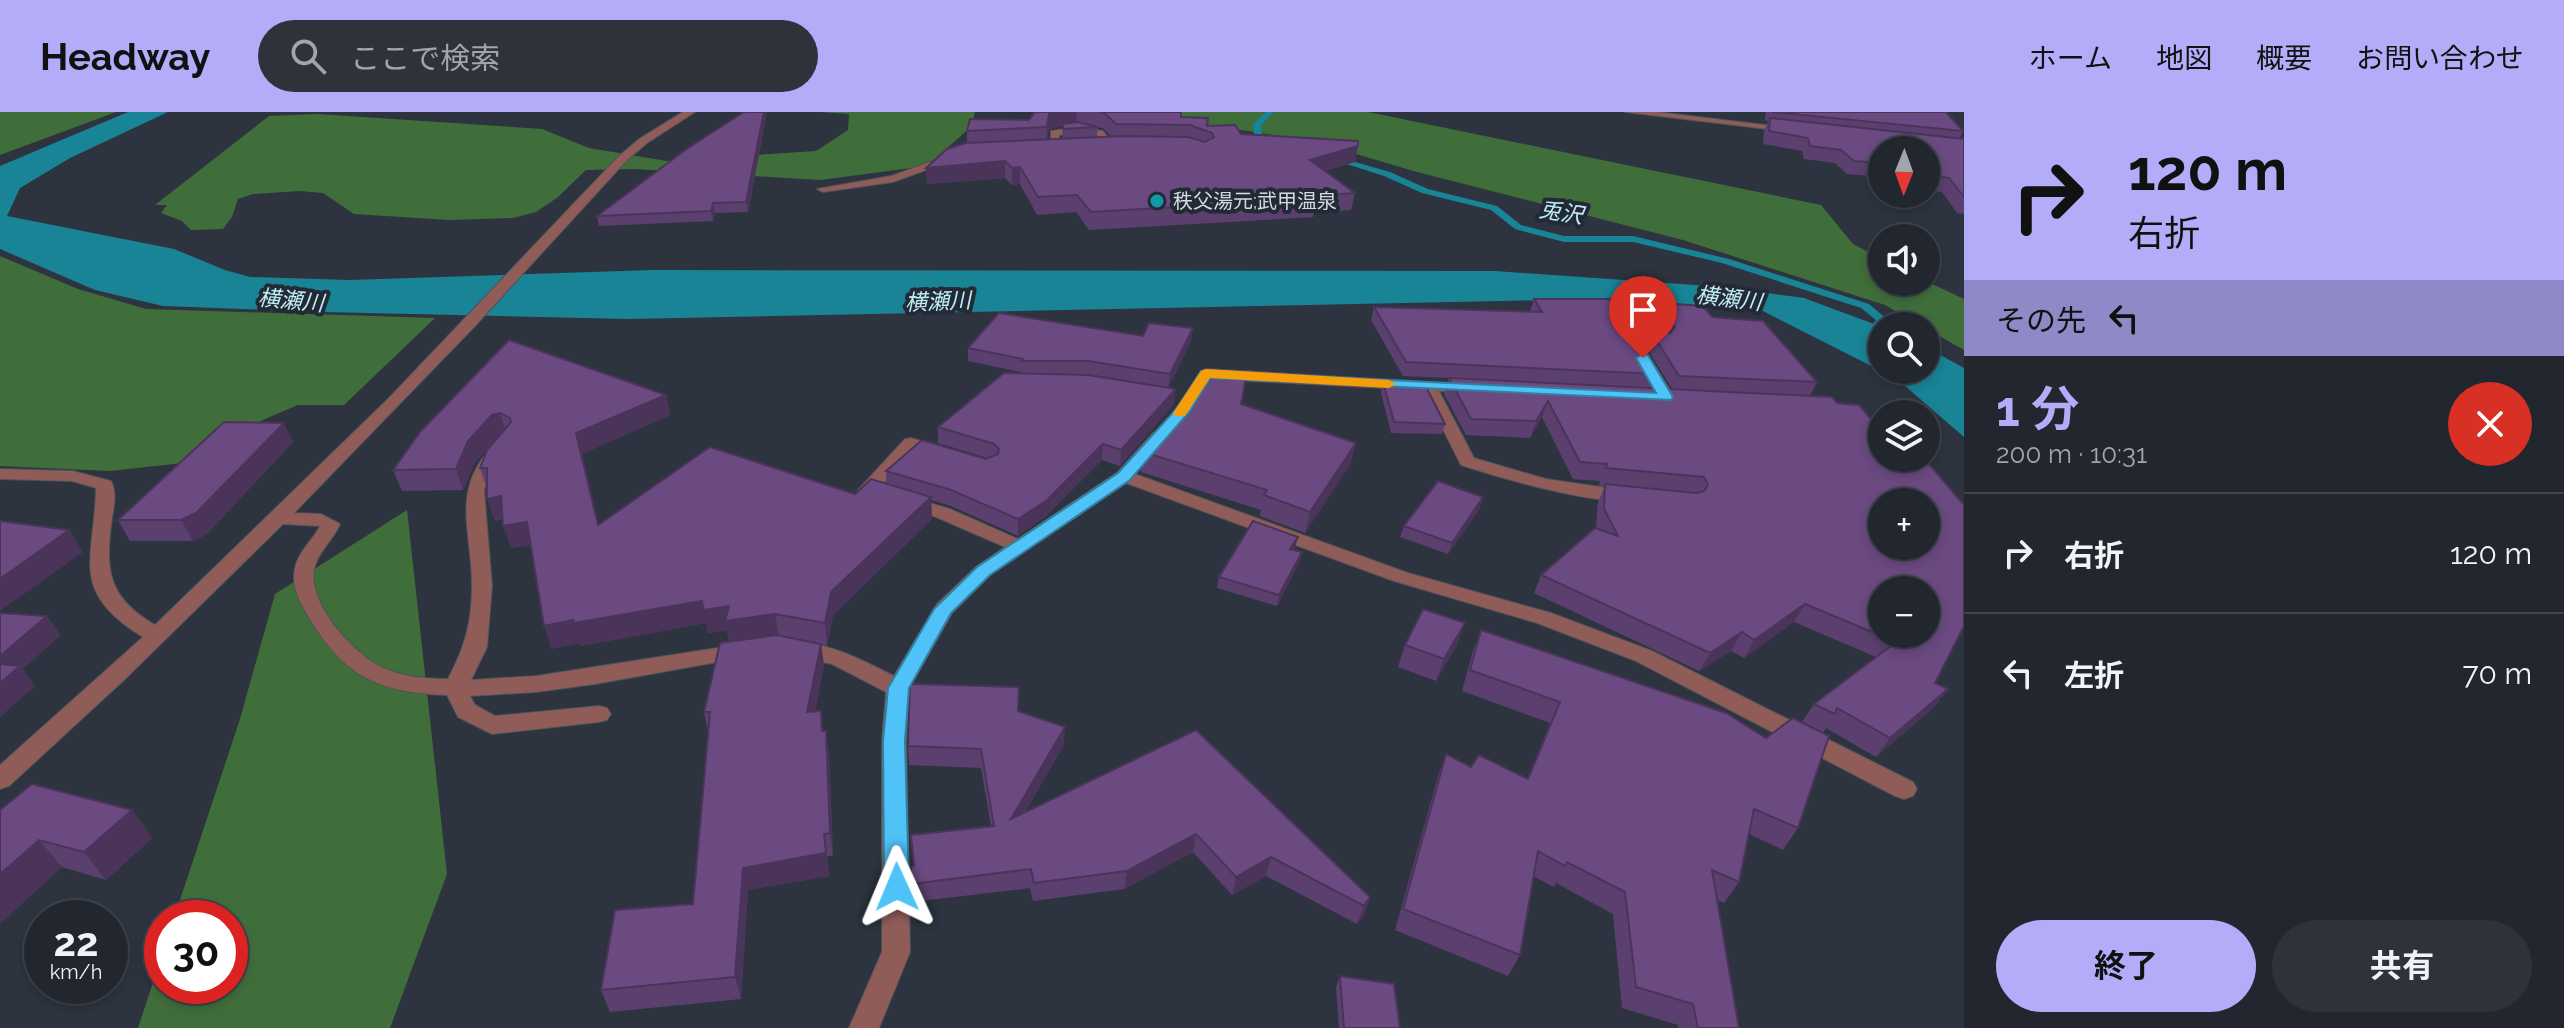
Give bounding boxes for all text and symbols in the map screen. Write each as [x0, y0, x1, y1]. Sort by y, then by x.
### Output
search box [258, 20, 818, 92]
text: Headway [40, 34, 210, 79]
icon: search [286, 34, 330, 78]
text: ここで検索 [350, 41, 500, 76]
text: ホーム [2029, 42, 2112, 75]
text: 地図 [2156, 42, 2212, 75]
text: 概要 [2256, 42, 2312, 75]
text: お問い合わせ [2356, 42, 2524, 75]
north arrow [1868, 136, 1940, 208]
map controls [1868, 136, 1940, 648]
text: 120 m [2128, 137, 2287, 203]
icon: right [1996, 144, 2100, 248]
place label: 秩父湯元;武甲温泉 [1173, 189, 1337, 213]
marker: 秩父湯元;武甲温泉 [1148, 192, 1166, 210]
water label: 兎沢 [1537, 196, 1588, 229]
text: 右折 [2128, 212, 2200, 254]
button: sound [1868, 224, 1940, 296]
pin [1609, 276, 1677, 358]
water label: 横瀬川 [1695, 281, 1765, 315]
water label: 横瀬川 [257, 284, 327, 316]
water label: 横瀬川 [905, 287, 973, 315]
icon: arrive [1621, 288, 1665, 332]
icon: left [2102, 296, 2146, 340]
text: その先 [1996, 303, 2086, 338]
button: search [1868, 312, 1940, 384]
text: 1 分 [1996, 381, 2079, 437]
button: close [2448, 382, 2532, 466]
button: layers [1868, 400, 1940, 472]
text: 200 m · 10:31 [1996, 439, 2147, 469]
button: + [1868, 488, 1940, 560]
icon: right [1996, 531, 2040, 575]
text: 120 m [2450, 536, 2532, 571]
text: 右折 [2064, 538, 2124, 573]
button: − [1868, 576, 1940, 648]
icon: left [1996, 651, 2040, 695]
text: 70 m [2462, 656, 2532, 691]
text: 左折 [2064, 658, 2124, 693]
position arrow [855, 845, 939, 929]
speed limit sign: 30 [144, 900, 248, 1004]
text: 22 [53, 918, 99, 965]
button: 終了 [1996, 920, 2256, 1012]
button: 共有 [2272, 920, 2532, 1012]
text: km/h [50, 960, 102, 984]

